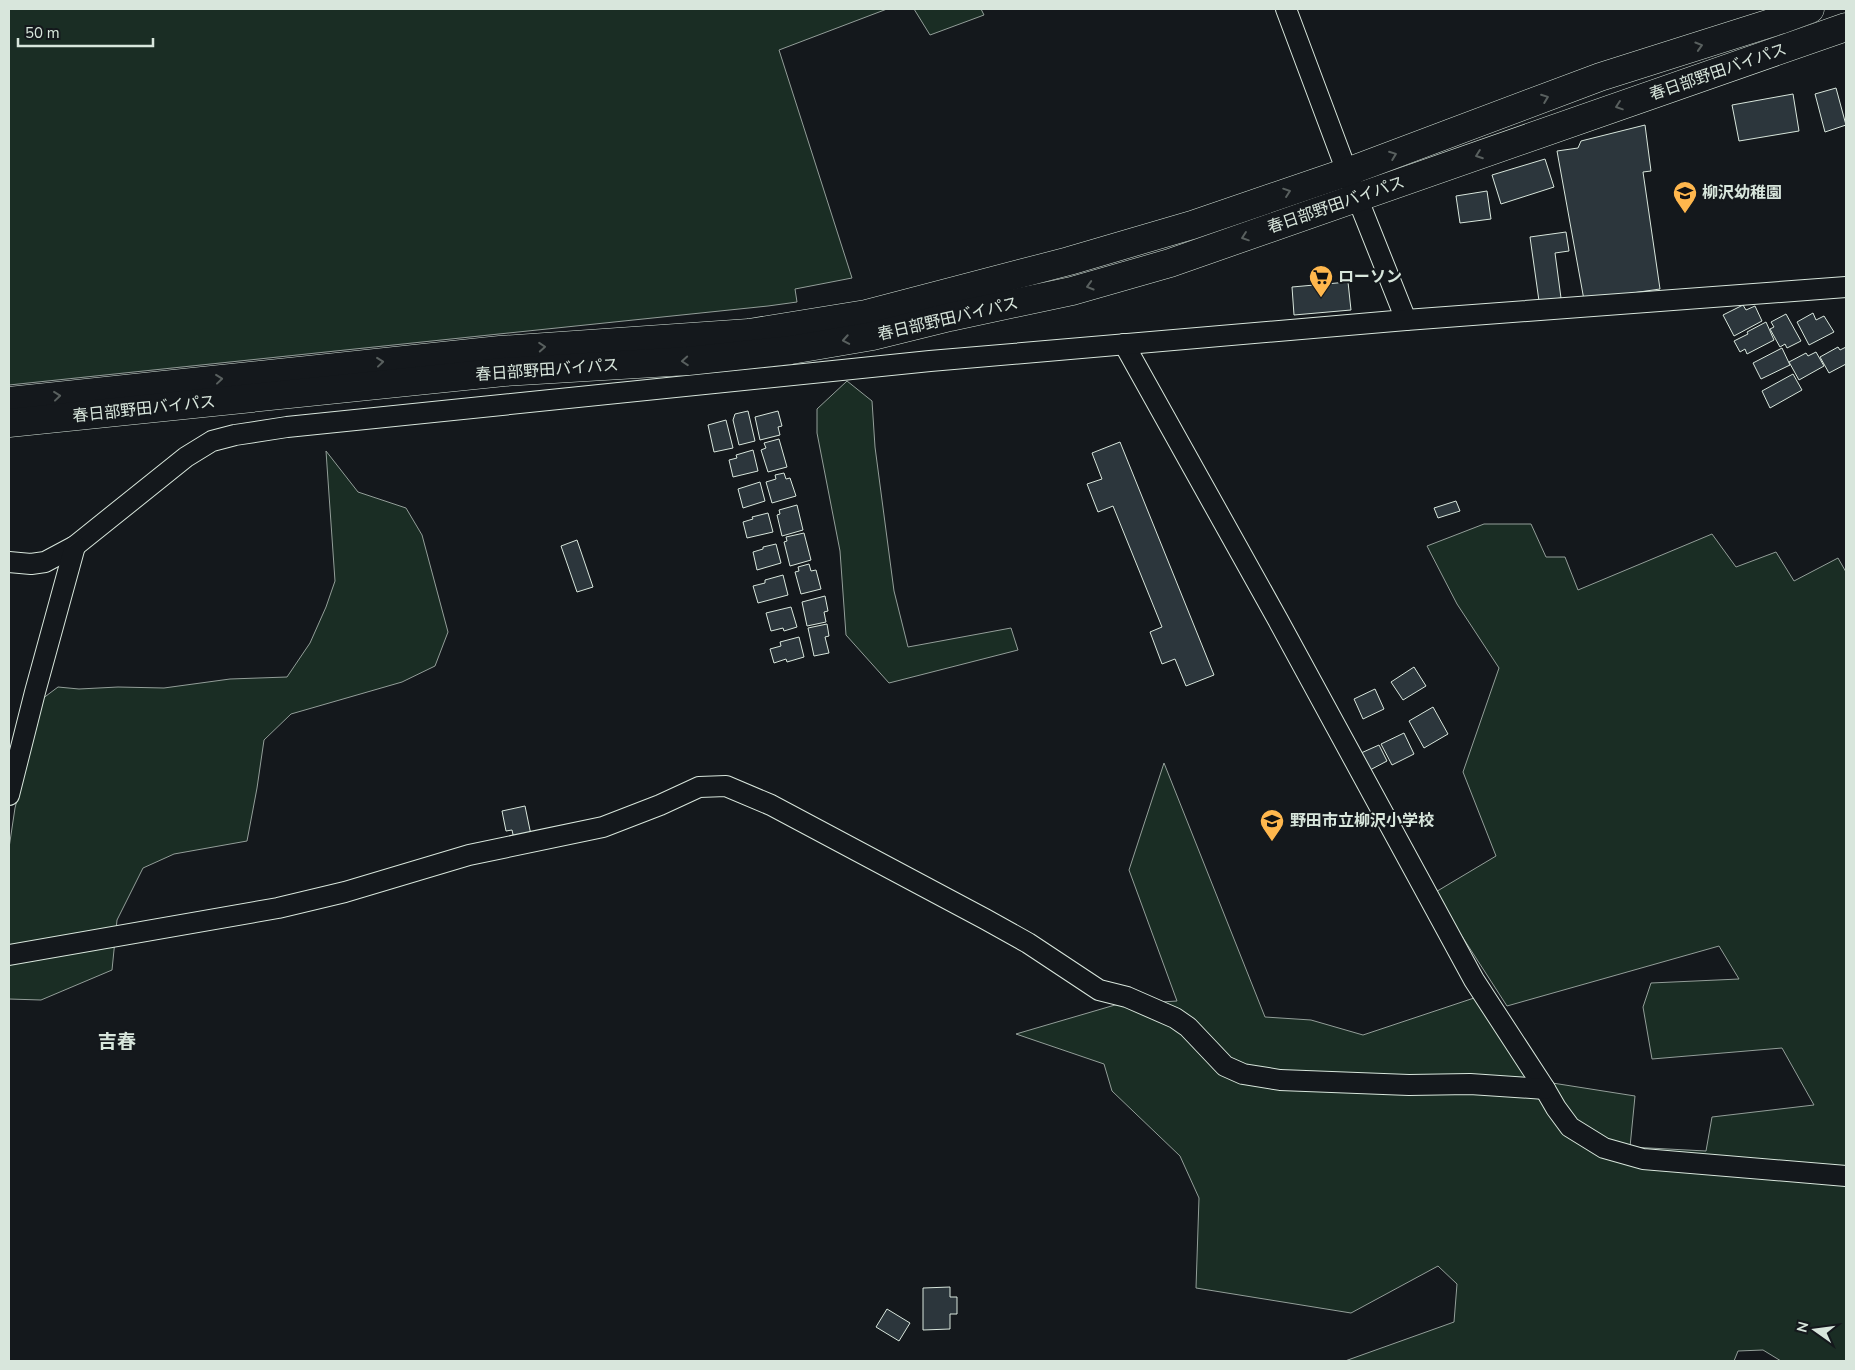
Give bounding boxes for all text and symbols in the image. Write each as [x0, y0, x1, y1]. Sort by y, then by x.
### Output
scale bar [18, 15, 152, 47]
text: 50 m [25, 23, 60, 43]
street label: 春日部野田バイパス [1646, 38, 1790, 106]
one-way arrow [1694, 42, 1702, 52]
one-way arrow [1540, 94, 1549, 104]
one-way arrow [1615, 101, 1623, 111]
one-way arrow [1475, 149, 1483, 159]
one-way arrow [1388, 151, 1396, 161]
street label: 春日部野田バイパス [1264, 171, 1408, 239]
school or university icon: 柳沢幼稚園 [1672, 180, 1698, 214]
place label: 柳沢幼稚園 [1702, 182, 1782, 204]
one-way arrow [1283, 188, 1291, 198]
one-way arrow [1241, 231, 1250, 241]
supermarket icon: ローソン [1308, 264, 1334, 298]
place label: ローソン [1338, 266, 1402, 288]
one-way arrow [1086, 281, 1095, 291]
street label: 春日部野田バイパス [876, 292, 1020, 346]
one-way arrow [842, 335, 850, 345]
one-way arrow [539, 342, 547, 353]
street label: 春日部野田バイパス [475, 354, 619, 386]
one-way arrow [681, 355, 689, 366]
one-way arrow [377, 357, 385, 368]
one-way arrow [215, 374, 223, 385]
one-way arrow [54, 391, 62, 402]
street label: 春日部野田バイパス [71, 391, 217, 427]
school or university icon: 野田市立柳沢小学校 [1259, 808, 1285, 842]
place label: 野田市立柳沢小学校 [1290, 810, 1434, 832]
district label: 吉春 [98, 1029, 136, 1055]
north arrow [1790, 1305, 1840, 1355]
text: N [1792, 1320, 1813, 1334]

